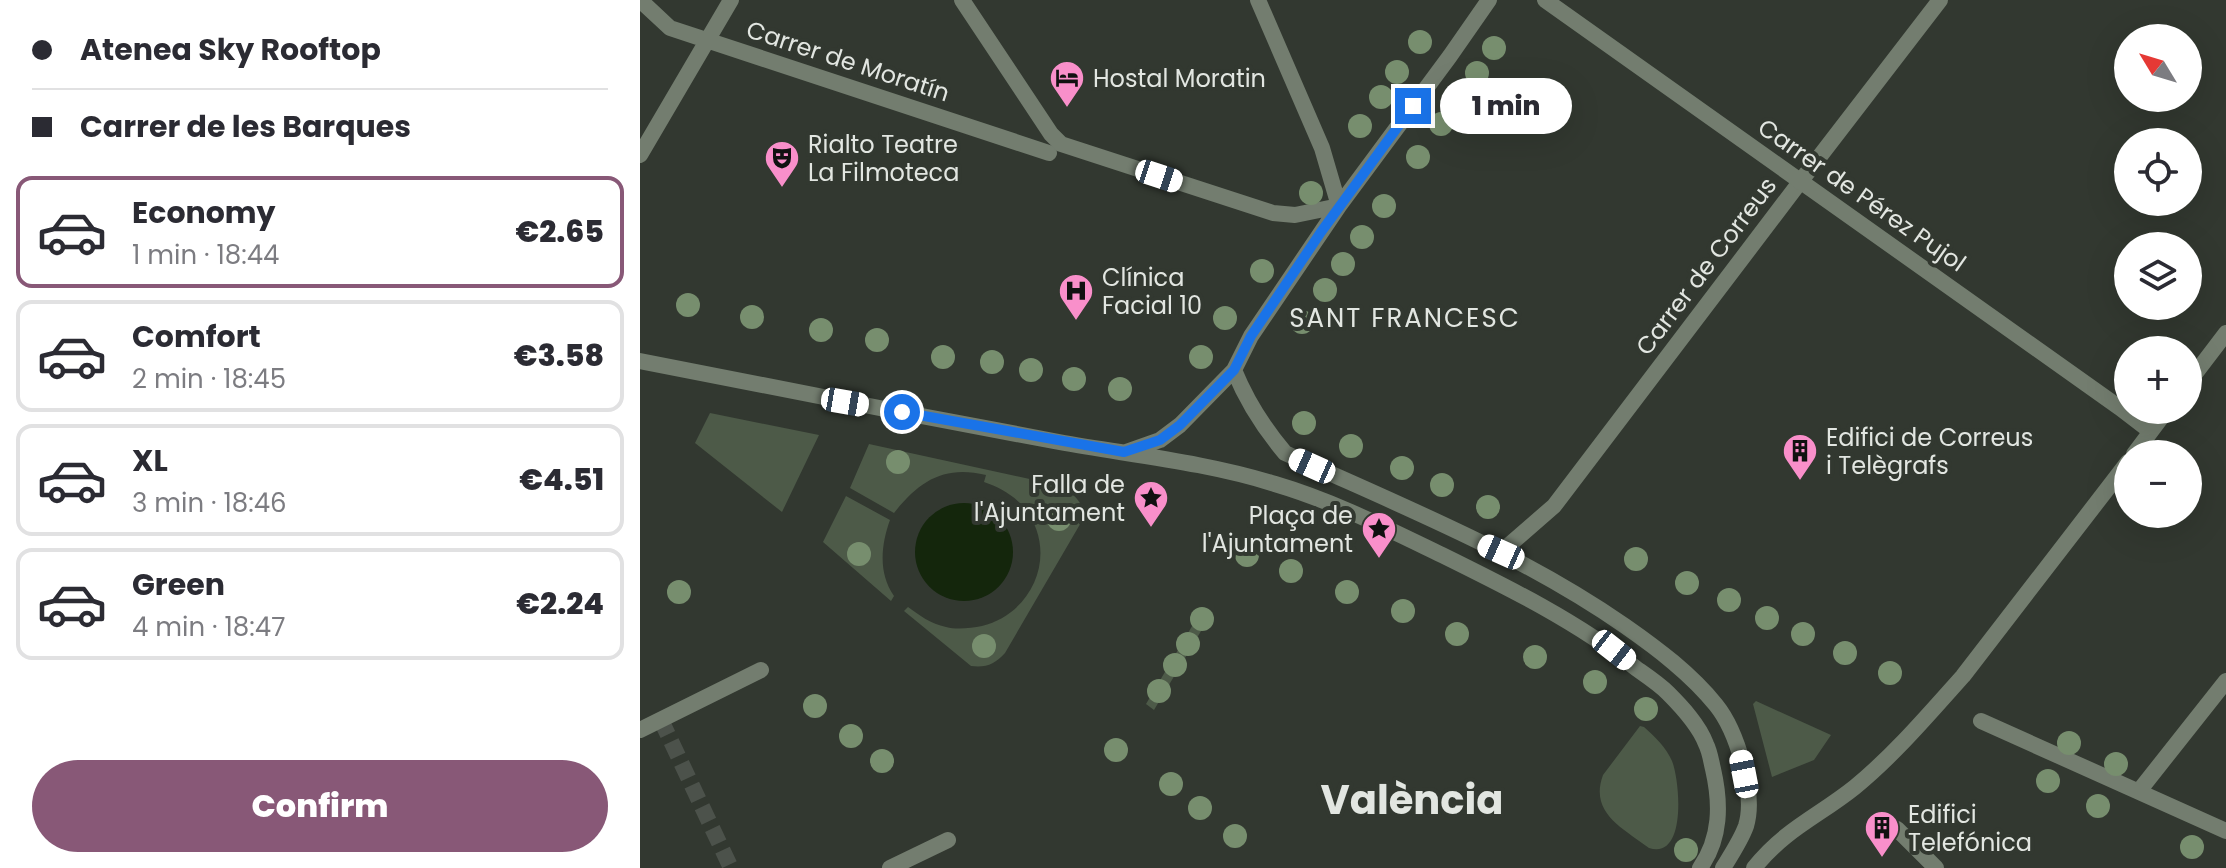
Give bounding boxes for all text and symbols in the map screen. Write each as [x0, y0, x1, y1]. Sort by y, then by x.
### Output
street label: Carrer de Moratín [742, 13, 954, 109]
north arrow [2114, 24, 2202, 112]
map controls [2114, 24, 2202, 528]
text: Atenea Sky Rooftop [80, 28, 381, 71]
hotel icon: Hostal Moratin [1048, 59, 1086, 109]
place label: Hostal Moratin [1093, 62, 1266, 95]
callout: 1 min [1441, 78, 1573, 134]
route end [1395, 88, 1431, 124]
text: 1 min [1472, 88, 1540, 124]
text: Carrer de les Barques [80, 105, 411, 148]
street label: Carrer de Pérez Pujol [1751, 111, 1973, 279]
place label: Rialto Teatre La Filmoteca [808, 128, 959, 189]
button: locate [2114, 128, 2202, 216]
theatre icon: Rialto Teatre La Filmoteca [763, 139, 801, 189]
car [1132, 157, 1186, 195]
street label: Carrer de Correus [1628, 170, 1784, 362]
text: Economy [132, 191, 276, 234]
icon: car [36, 196, 108, 268]
text: €2.65 [515, 210, 604, 253]
button: layers [2114, 232, 2202, 320]
text: 1 min · 18:44 [132, 237, 279, 273]
place label: Clínica Facial 10 [1102, 261, 1202, 322]
hospital icon: Clínica Facial 10 [1057, 272, 1095, 322]
district label: SANT FRANCESC [1289, 300, 1521, 336]
text: Comfort [132, 315, 261, 358]
icon: car [36, 320, 108, 392]
text: €3.58 [514, 334, 604, 377]
button: + [2114, 336, 2202, 424]
text: 2 min · 18:45 [132, 361, 286, 397]
car [819, 386, 871, 418]
route start [884, 394, 920, 430]
place label: Edifici de Correus i Telègrafs [1826, 421, 2033, 482]
building icon: Edifici de Correus i Telègrafs [1781, 432, 1819, 482]
text: XL [132, 439, 168, 482]
button: − [2114, 440, 2202, 528]
icon: car [36, 444, 108, 516]
car [1285, 445, 1339, 487]
text: €4.51 [519, 458, 604, 501]
place label: Falla de l'Ajuntament [974, 468, 1125, 529]
place icon: Falla de l'Ajuntament [1132, 479, 1170, 529]
text: 3 min · 18:46 [132, 485, 287, 521]
place label: Plaça de l'Ajuntament [1202, 499, 1353, 560]
place icon: Plaça de l'Ajuntament [1360, 510, 1398, 560]
car [1474, 531, 1528, 573]
text: Green [132, 563, 225, 606]
icon: car [36, 568, 108, 640]
text: €2.24 [516, 582, 604, 625]
text: 4 min · 18:47 [132, 609, 285, 645]
car [1588, 626, 1640, 674]
car [1728, 748, 1760, 800]
button: Confirm [32, 760, 608, 852]
district label: València [1321, 772, 1503, 828]
place label: Edifici Telefónica [1908, 798, 2032, 859]
building icon: Edifici Telefónica [1863, 809, 1901, 859]

